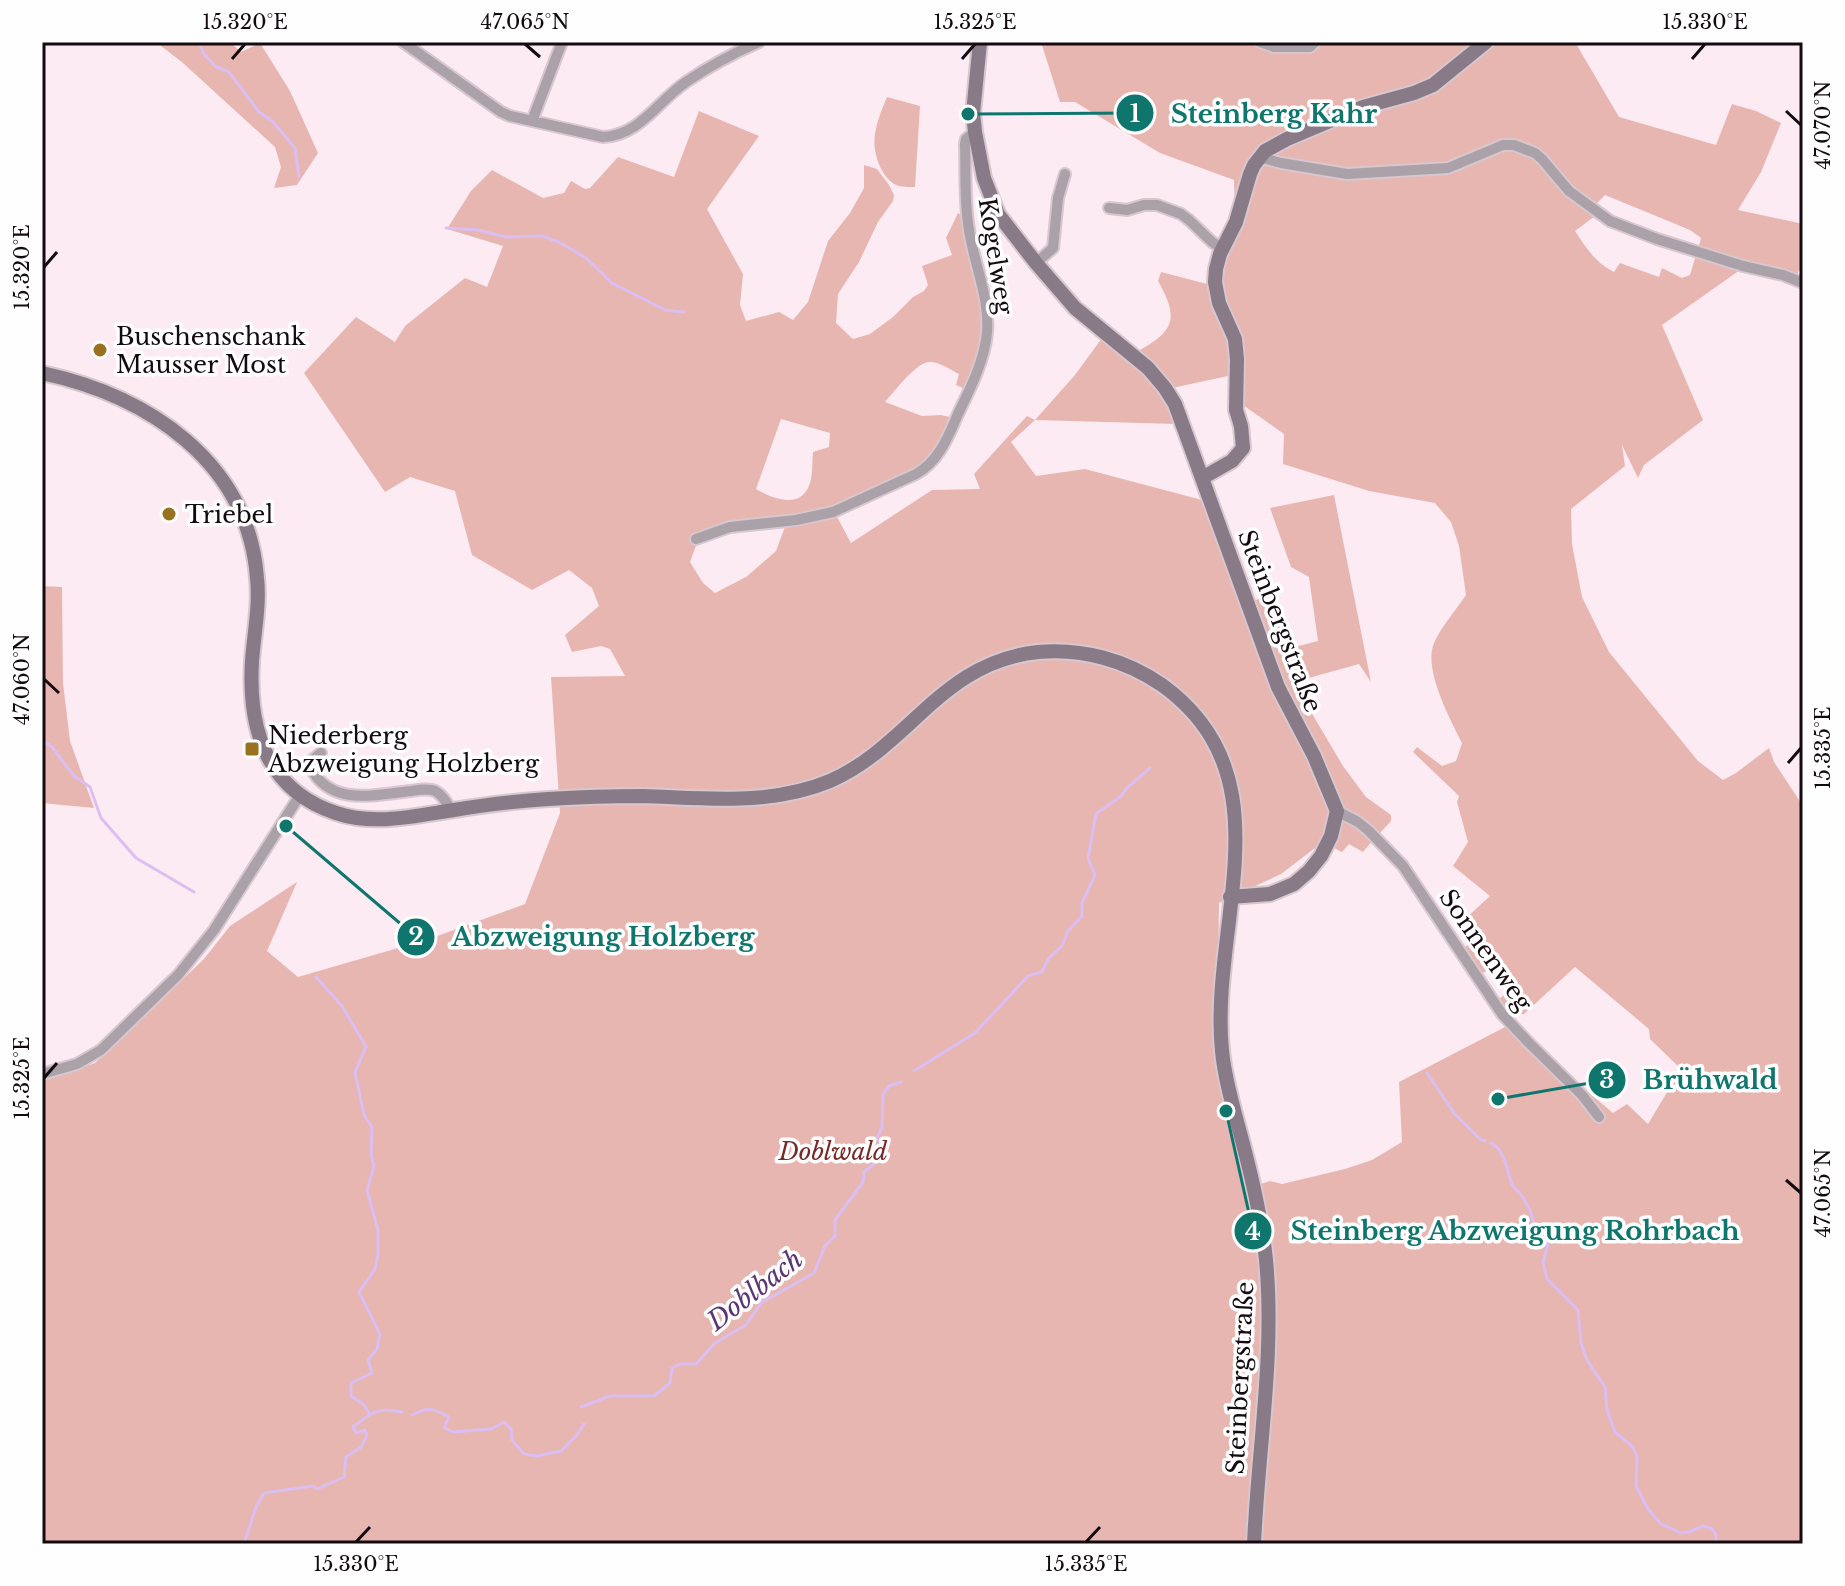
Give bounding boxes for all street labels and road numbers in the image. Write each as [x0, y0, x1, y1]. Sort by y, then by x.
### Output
street label: Kogelweg [972, 196, 1020, 317]
street label: Steinbergstraße [1232, 526, 1328, 716]
street label: Sonnenweg [1433, 883, 1539, 1017]
street label: Steinbergstraße [1220, 1281, 1260, 1475]

